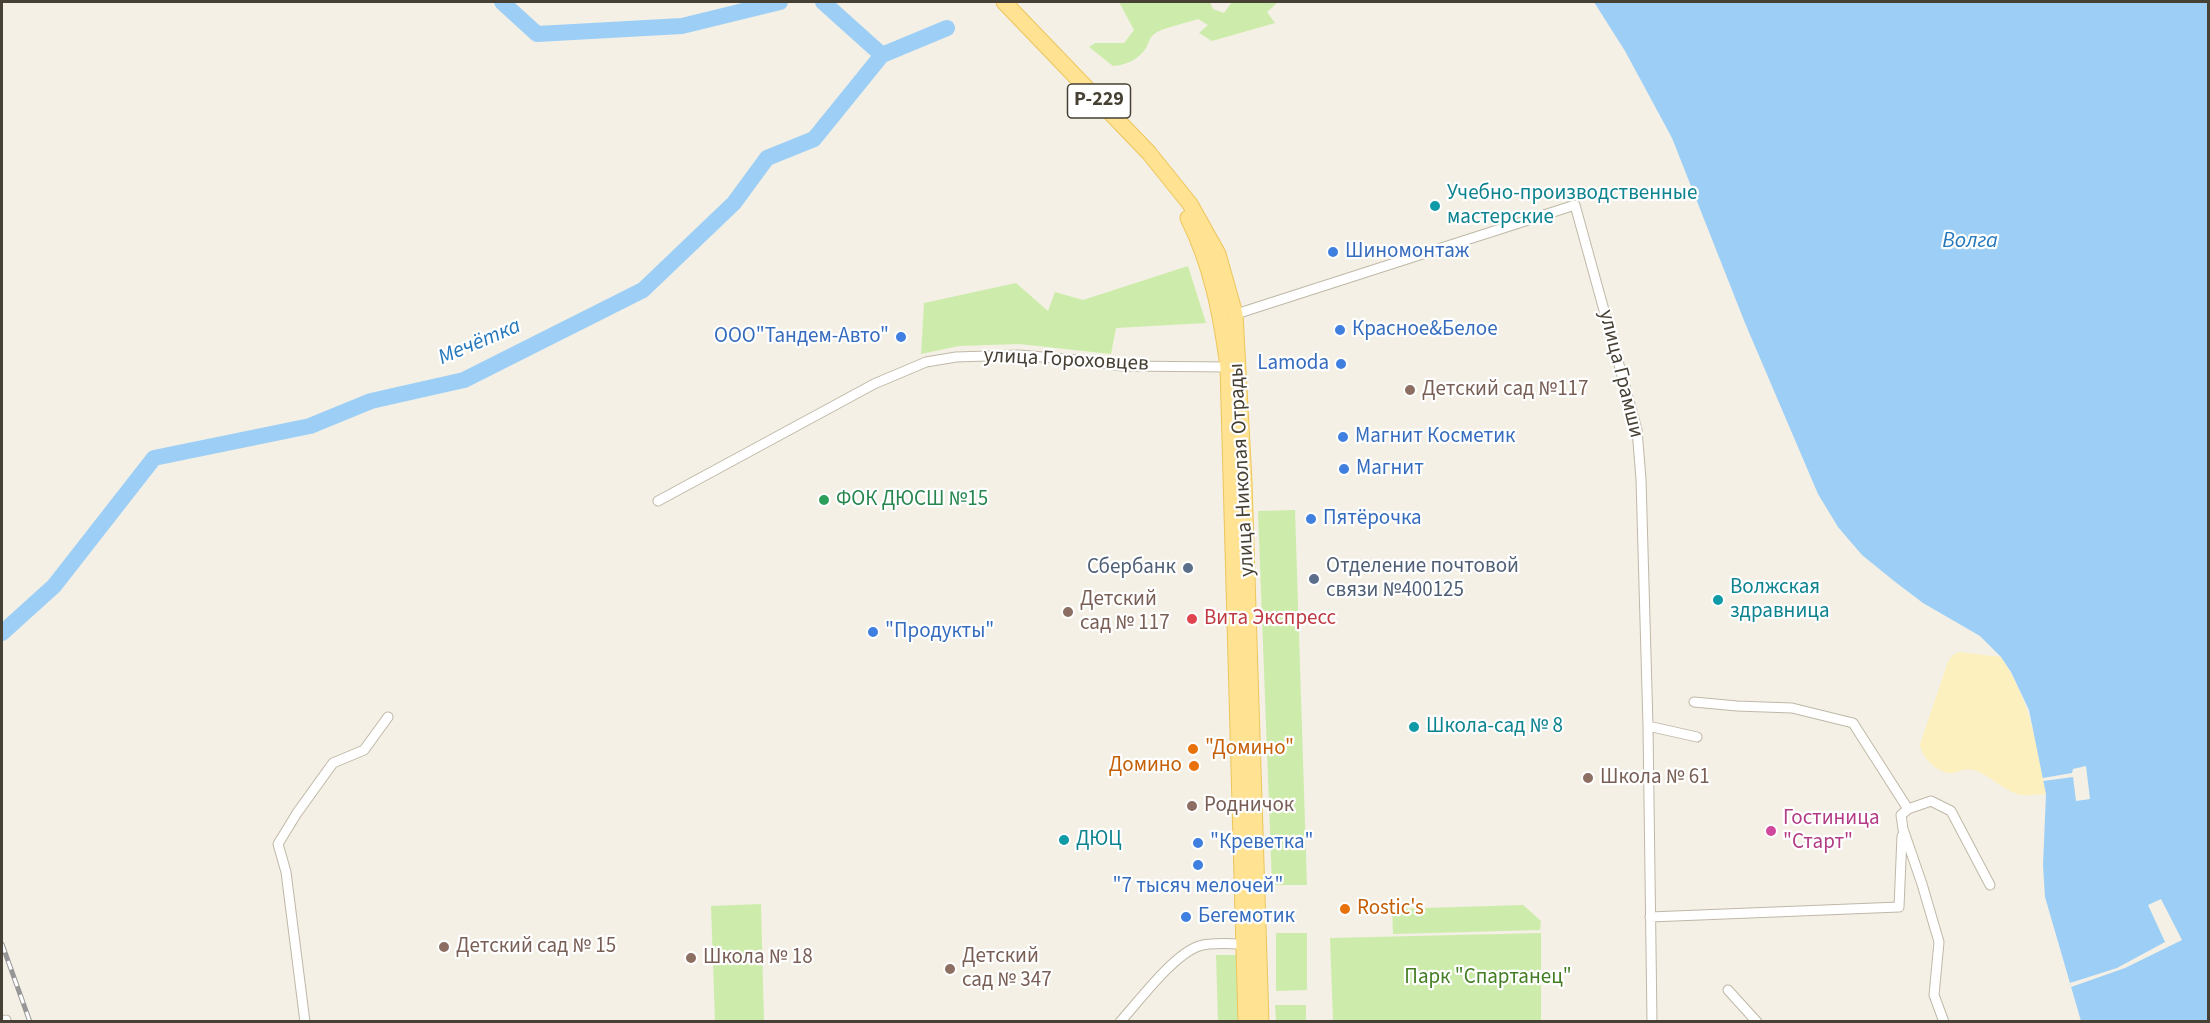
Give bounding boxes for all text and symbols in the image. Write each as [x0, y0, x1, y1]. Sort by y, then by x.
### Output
road number: Р-229 [1068, 84, 1130, 118]
place label: Учебно-производственные мастерские [1447, 181, 1697, 231]
marker: Учебно-производственные мастерские [1428, 199, 1442, 213]
water label: Волга [1942, 229, 1998, 255]
place label: Шиномонтаж [1345, 239, 1469, 265]
marker: Шиномонтаж [1326, 245, 1340, 259]
street label: улица Грамши [1592, 307, 1648, 441]
water label: Мечётка [435, 314, 525, 372]
place label: Красное&Белое [1352, 317, 1498, 343]
marker: Красное&Белое [1333, 323, 1347, 337]
place label: ООО"Тандем-Авто" [714, 324, 889, 350]
marker: ООО"Тандем-Авто" [894, 330, 908, 344]
street label: улица Гороховцев [983, 344, 1149, 378]
place label: Lamoda [1257, 351, 1329, 377]
marker: Lamoda [1334, 357, 1348, 371]
street label: улица Николая Отрады [1225, 363, 1261, 577]
place label: Детский сад №117 [1422, 377, 1588, 403]
marker: Детский сад №117 [1403, 383, 1417, 397]
place label: Магнит Косметик [1355, 424, 1515, 450]
marker: Магнит Косметик [1336, 430, 1350, 444]
place label: Магнит [1356, 456, 1424, 482]
marker: Магнит [1337, 462, 1351, 476]
place label: ФОК ДЮСШ №15 [836, 487, 988, 513]
marker: ФОК ДЮСШ №15 [817, 493, 831, 507]
place label: Пятёрочка [1323, 506, 1422, 532]
marker: Пятёрочка [1304, 512, 1318, 526]
place label: Отделение почтовой связи №400125 [1326, 554, 1519, 604]
place label: Сбербанк [1087, 555, 1176, 581]
marker: Сбербанк [1181, 561, 1195, 575]
marker: Отделение почтовой связи №400125 [1307, 572, 1321, 586]
place label: Волжская здравница [1730, 575, 1830, 625]
place label: Детский сад № 117 [1080, 587, 1170, 637]
marker: Волжская здравница [1711, 593, 1725, 607]
marker: Детский сад № 117 [1061, 605, 1075, 619]
place label: Вита Экспресс [1204, 606, 1336, 632]
marker: Вита Экспресс [1185, 612, 1199, 626]
place label: "Продукты" [885, 619, 994, 645]
marker: "Продукты" [866, 625, 880, 639]
place label: Школа-сад № 8 [1426, 714, 1563, 740]
marker: Школа-сад № 8 [1407, 720, 1421, 734]
place label: "Домино" [1205, 736, 1294, 762]
marker: "Домино" [1186, 742, 1200, 756]
place label: Домино [1109, 753, 1182, 779]
marker: Домино [1187, 759, 1201, 773]
place label: Школа № 61 [1600, 765, 1710, 791]
marker: Школа № 61 [1581, 771, 1595, 785]
place label: Родничок [1204, 793, 1294, 819]
marker: Родничок [1185, 799, 1199, 813]
place label: Гостиница "Старт" [1783, 806, 1880, 856]
marker: Гостиница "Старт" [1764, 824, 1778, 838]
place label: ДЮЦ [1076, 827, 1122, 853]
place label: "Креветка" [1210, 830, 1313, 856]
marker: ДЮЦ [1057, 833, 1071, 847]
marker: "Креветка" [1191, 836, 1205, 850]
marker: "7 тысяч мелочей" [1191, 858, 1205, 872]
place label: "7 тысяч мелочей" [1113, 874, 1283, 900]
place label: Rostic's [1357, 896, 1424, 922]
marker: Rostic's [1338, 902, 1352, 916]
place label: Бегемотик [1198, 904, 1295, 930]
marker: Бегемотик [1179, 910, 1193, 924]
place label: Детский сад № 15 [456, 934, 616, 960]
marker: Детский сад № 15 [437, 940, 451, 954]
place label: Детский сад № 347 [962, 944, 1052, 994]
place label: Школа № 18 [703, 945, 813, 971]
marker: Школа № 18 [684, 951, 698, 965]
marker: Детский сад № 347 [943, 962, 957, 976]
park label: Парк "Спартанец" [1404, 965, 1572, 991]

